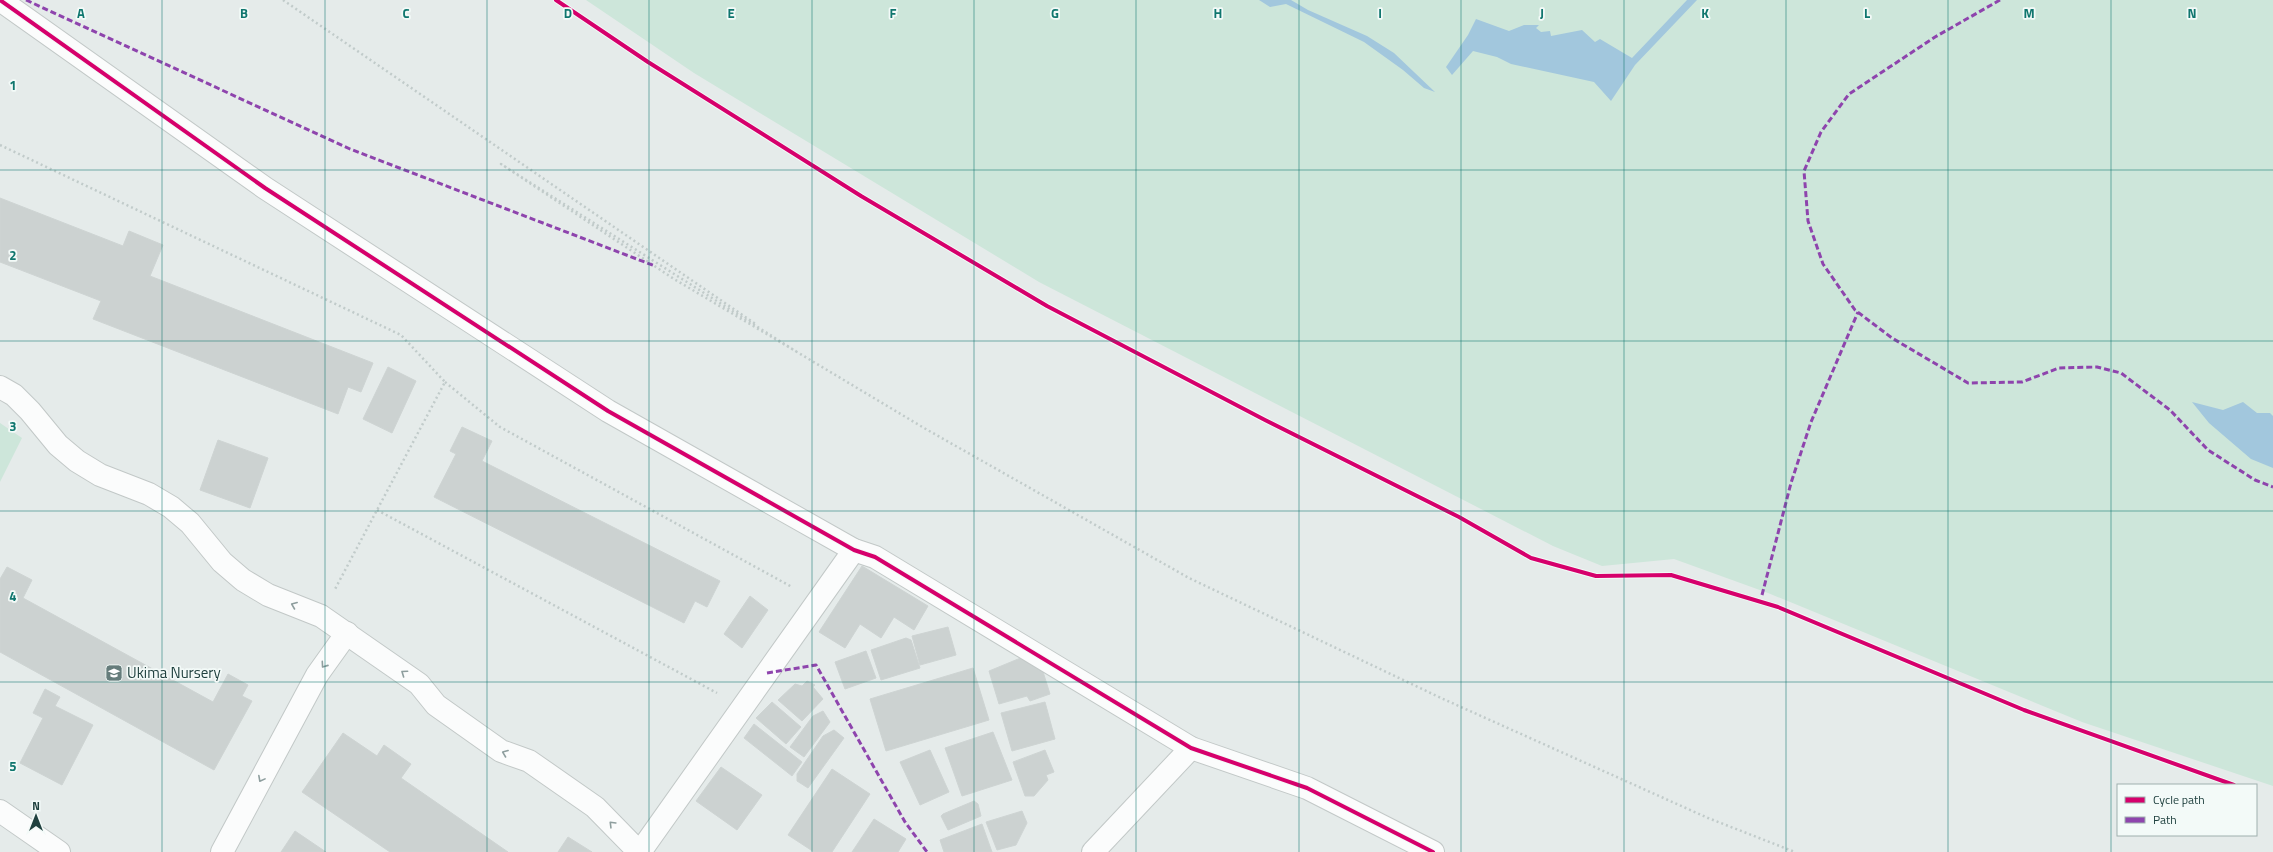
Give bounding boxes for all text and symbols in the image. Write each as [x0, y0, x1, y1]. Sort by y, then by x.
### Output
text: A [77, 3, 85, 23]
text: B [240, 3, 248, 23]
text: C [402, 3, 410, 23]
text: D [564, 3, 572, 23]
text: E [727, 3, 735, 23]
text: F [890, 3, 897, 23]
text: G [1051, 3, 1059, 23]
text: H [1214, 3, 1222, 23]
text: I [1378, 3, 1382, 23]
text: J [1540, 3, 1544, 23]
text: K [1701, 3, 1709, 23]
text: L [1864, 3, 1870, 23]
text: M [2023, 3, 2035, 23]
text: N [2187, 3, 2197, 23]
text: 1 [9, 75, 17, 95]
text: 2 [9, 245, 17, 265]
text: 3 [9, 416, 17, 436]
text: 4 [9, 586, 17, 606]
one-way arrow [290, 601, 297, 609]
place label: Ukima Nursery [127, 661, 221, 684]
one-way arrow [321, 661, 329, 668]
school or university icon: Ukima Nursery [104, 663, 124, 683]
one-way arrow [401, 671, 408, 678]
one-way arrow [502, 749, 509, 757]
text: 5 [9, 756, 17, 776]
one-way arrow [259, 775, 266, 782]
legend [2117, 784, 2257, 836]
text: Cycle path [2153, 790, 2205, 809]
north arrow [16, 796, 56, 836]
text: N [32, 798, 40, 814]
text: Path [2153, 810, 2177, 829]
one-way arrow [609, 821, 617, 829]

